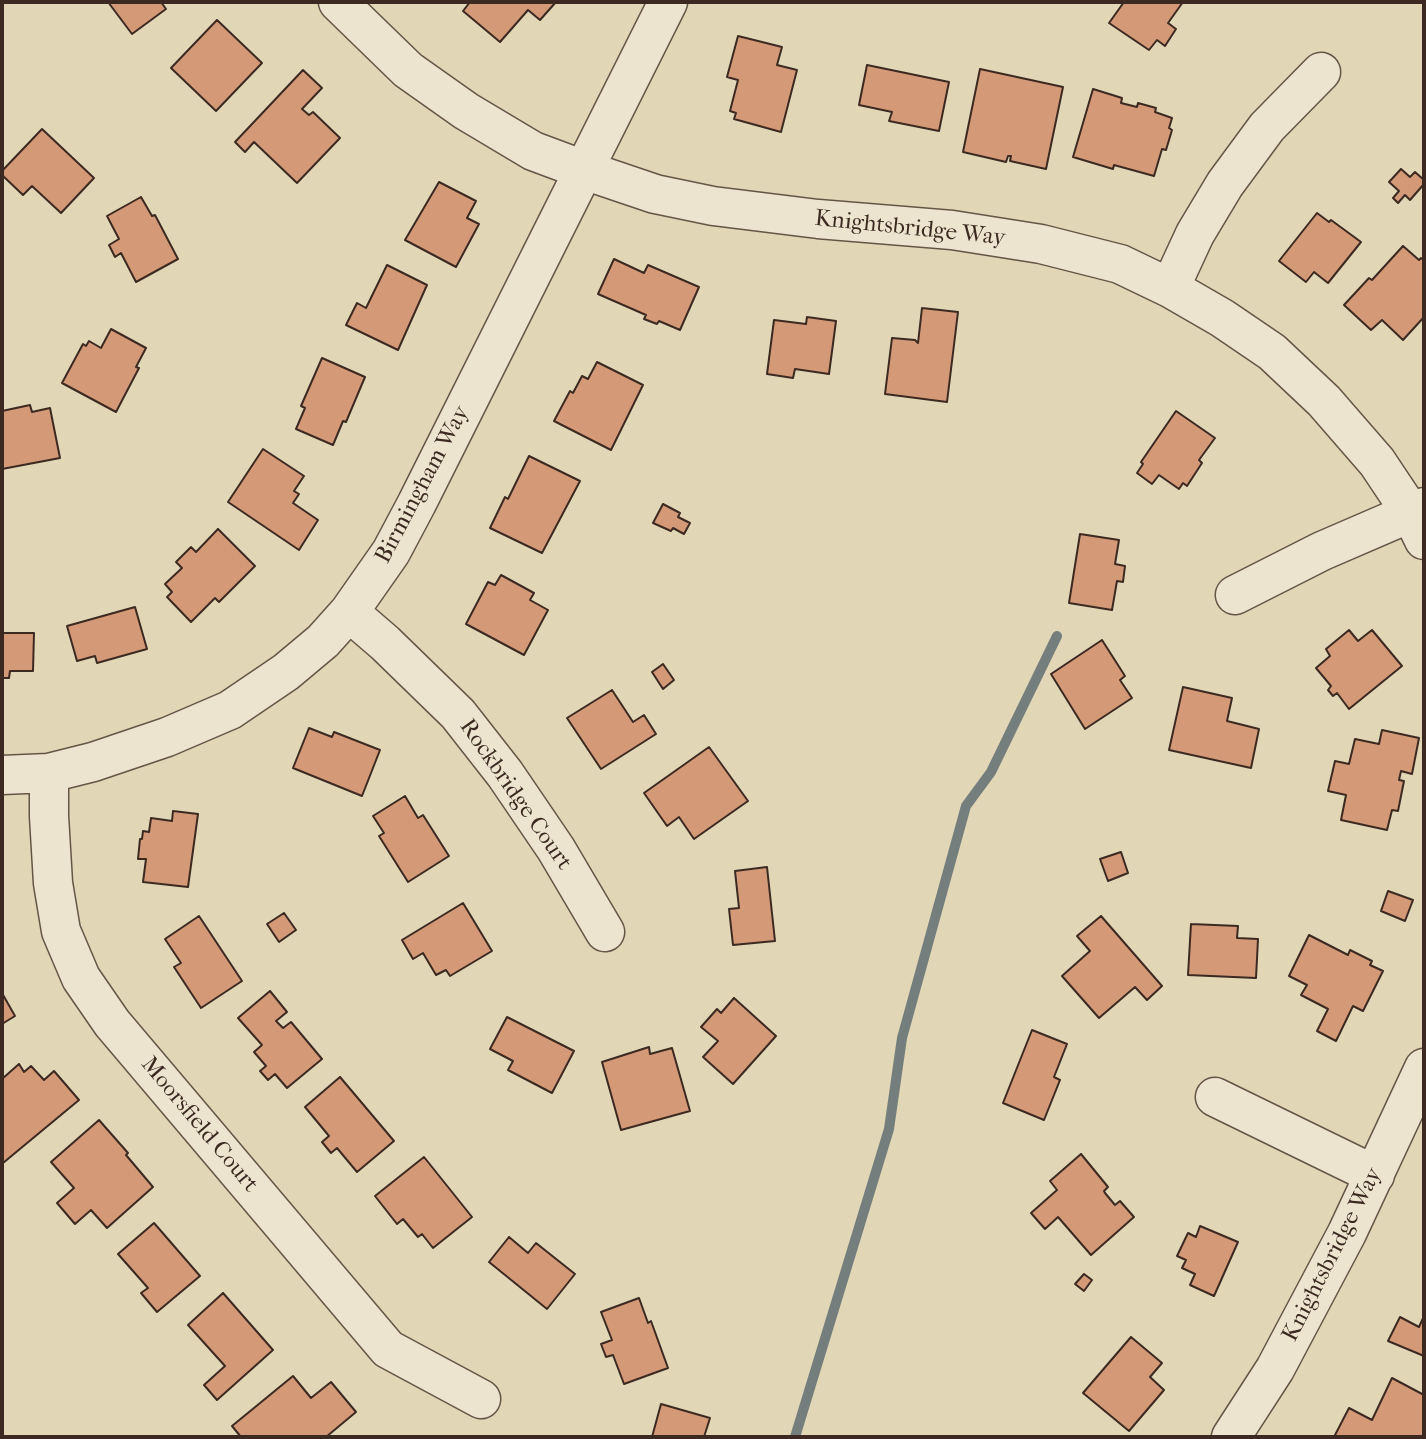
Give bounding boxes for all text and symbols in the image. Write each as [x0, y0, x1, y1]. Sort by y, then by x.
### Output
street label: Knightsbridge Way [813, 205, 1007, 253]
street label: Birmingham Way [370, 402, 476, 568]
street label: Rockbridge Court [453, 714, 577, 876]
street label: Moorsfield Court [134, 1052, 264, 1198]
street label: Knightsbridge Way [1277, 1163, 1389, 1347]

